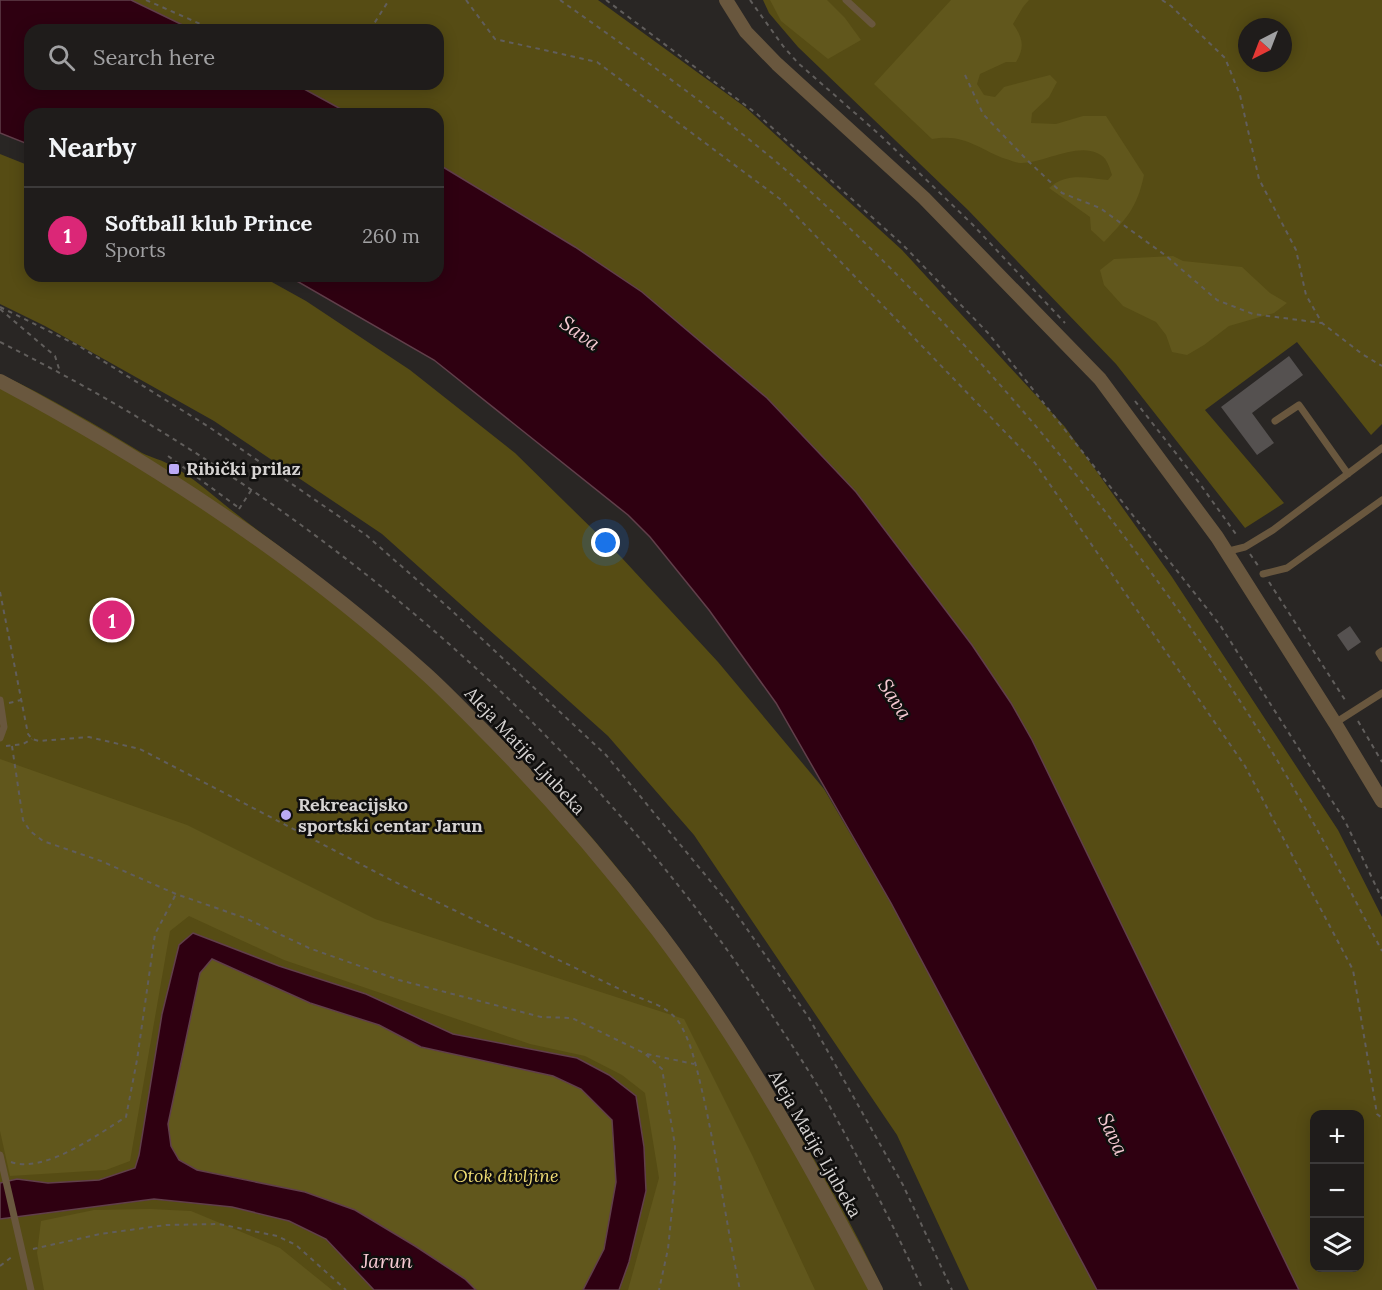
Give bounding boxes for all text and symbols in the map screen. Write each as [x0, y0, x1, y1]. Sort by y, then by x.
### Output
north arrow [1238, 18, 1292, 72]
search box [24, 24, 444, 90]
icon: search [45, 41, 78, 74]
text: Search here [93, 43, 215, 71]
text: Nearby [48, 131, 136, 164]
text: Softball klub Prince [105, 209, 312, 237]
text: 1 [63, 223, 72, 248]
text: 260 m [362, 223, 420, 248]
text: Sports [105, 237, 166, 262]
water label: Sava [555, 310, 605, 356]
place label: Ribički prilaz [186, 457, 301, 480]
marker: Ribički prilaz [167, 462, 181, 476]
your location [591, 528, 620, 557]
pin: 1 [92, 598, 132, 642]
water label: Sava [873, 674, 918, 724]
street label: Aleja Matije Ljubeka [459, 681, 591, 819]
place label: Rekreacijsko sportski centar Jarun [298, 793, 483, 837]
marker: Rekreacijsko sportski centar Jarun [279, 808, 293, 822]
street label: Aleja Matije Ljubeka [763, 1065, 867, 1222]
water label: Sava [1093, 1109, 1134, 1159]
map controls [1310, 1110, 1364, 1272]
button: + [1310, 1110, 1364, 1164]
park label: Otok divljine [453, 1164, 559, 1187]
button: − [1310, 1164, 1364, 1218]
button: layers [1310, 1218, 1364, 1272]
water label: Jarun [360, 1248, 413, 1273]

